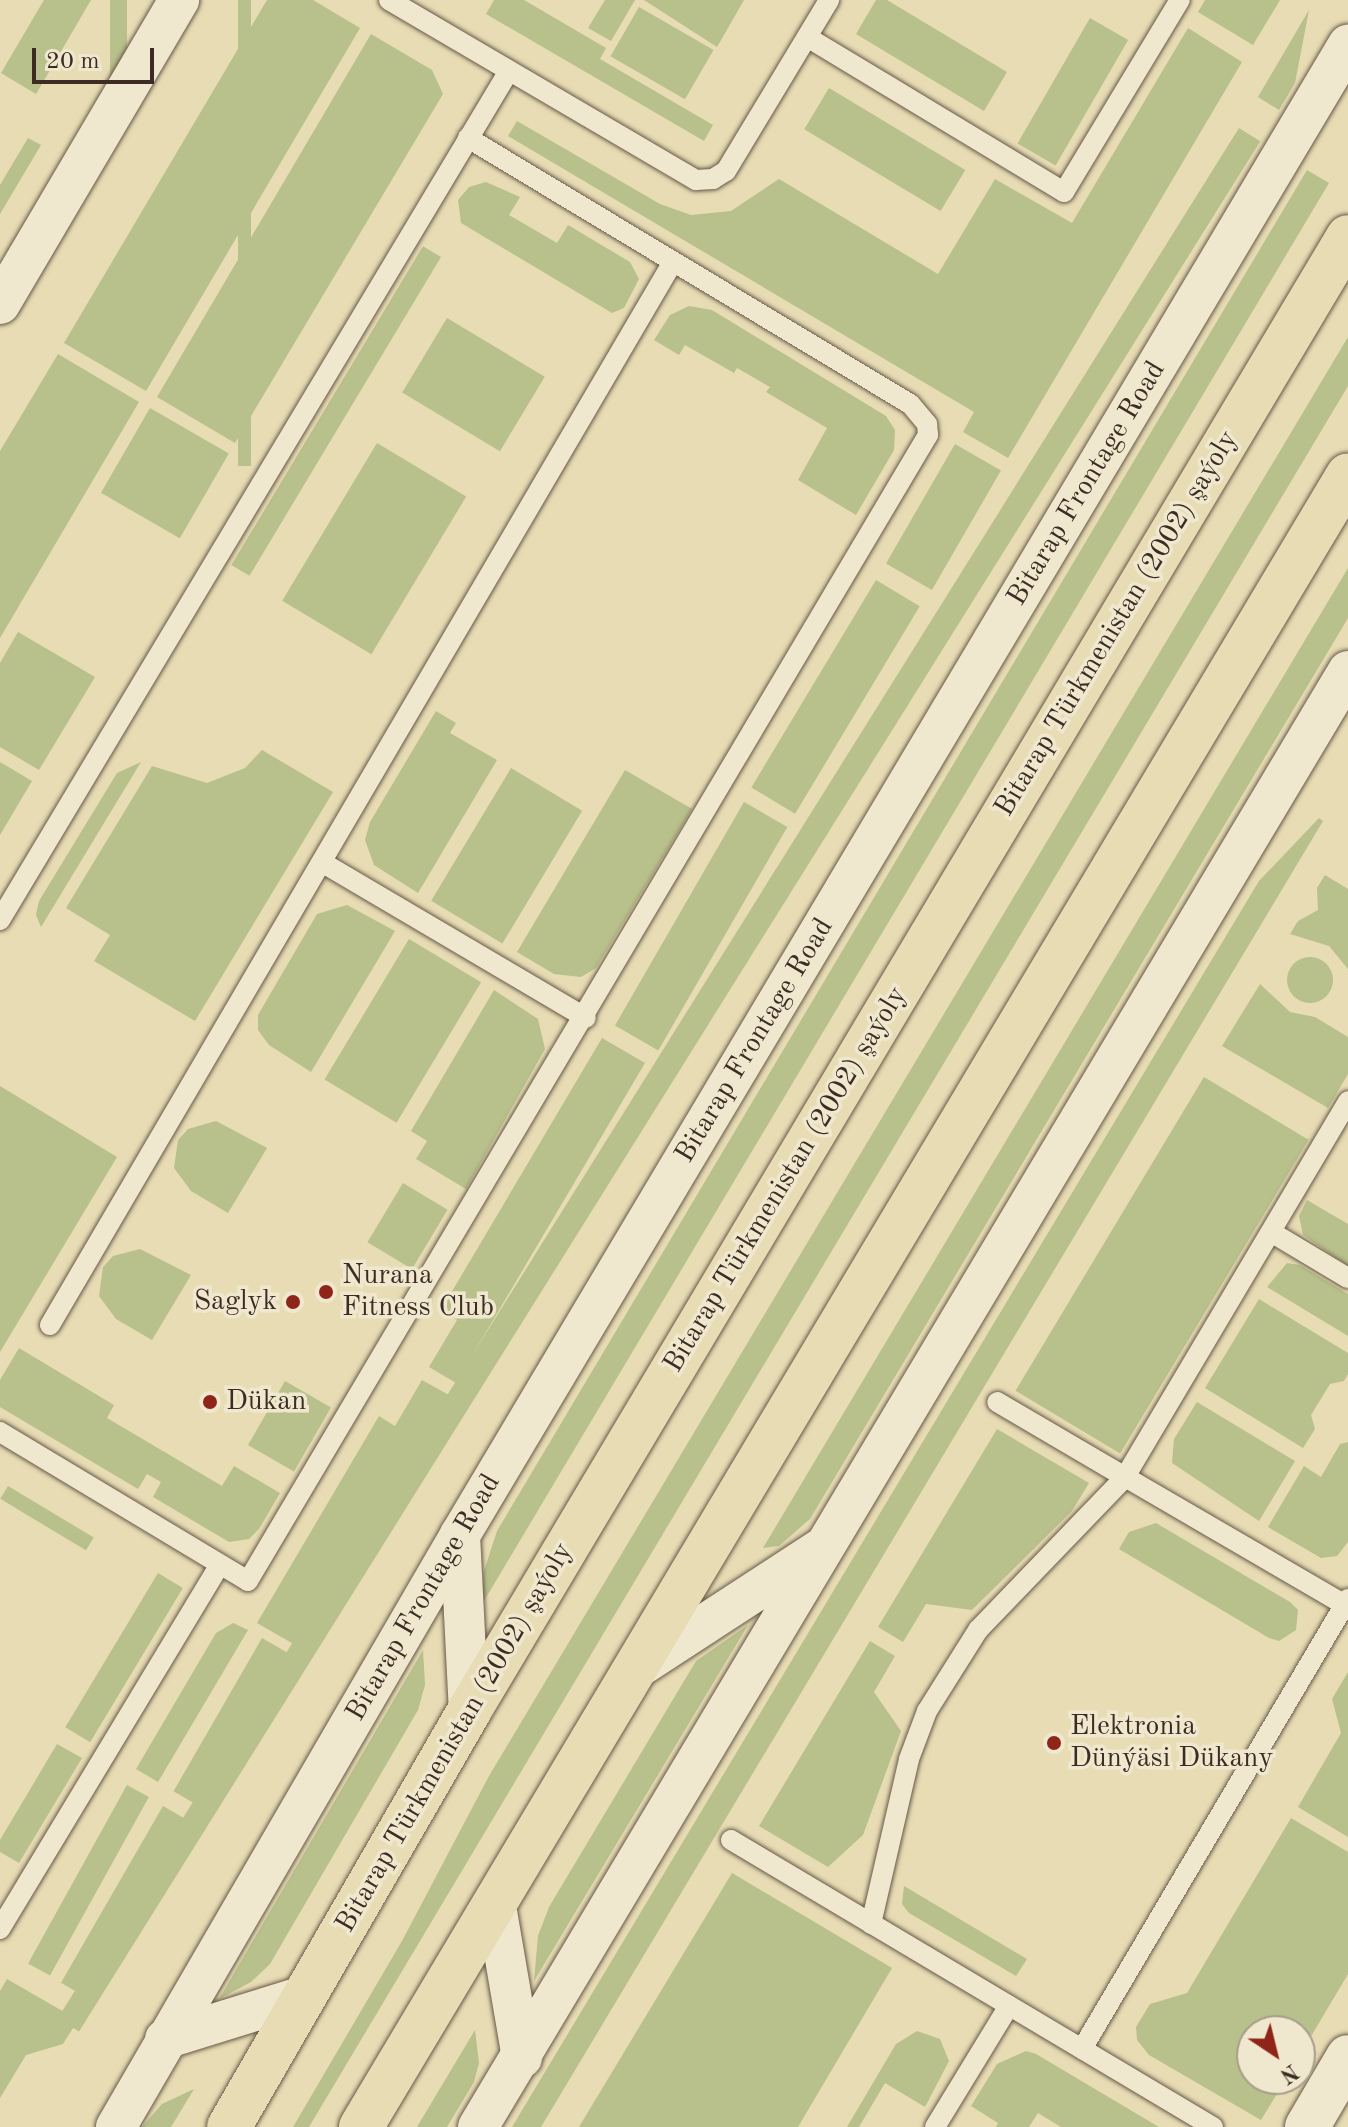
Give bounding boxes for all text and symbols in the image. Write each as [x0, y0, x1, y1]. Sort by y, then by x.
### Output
scale bar [36, 32, 158, 82]
text: 20 m [46, 50, 100, 74]
street label: Bitarap Frontage Road [1001, 356, 1173, 612]
street label: Bitarap Türkmenistan (2002) şaýoly [988, 425, 1246, 823]
street label: Bitarap Frontage Road [669, 913, 841, 1169]
street label: Bitarap Türkmenistan (2002) şaýoly [657, 981, 915, 1379]
place label: Nurana Fitness Club [342, 1259, 494, 1325]
marker: Nurana Fitness Club [317, 1283, 335, 1301]
place label: Saglyk [194, 1285, 277, 1319]
marker: Saglyk [284, 1293, 302, 1311]
place label: Dükan [226, 1385, 306, 1419]
marker: Dükan [201, 1393, 219, 1411]
street label: Bitarap Frontage Road [340, 1469, 508, 1727]
street label: Bitarap Türkmenistan (2002) şaýoly [329, 1537, 581, 1939]
place label: Elektronia Dünýäsi Dükany [1070, 1710, 1273, 1776]
marker: Elektronia Dünýäsi Dükany [1045, 1734, 1063, 1752]
north arrow [1236, 2015, 1316, 2095]
text: N [1275, 2059, 1302, 2087]

